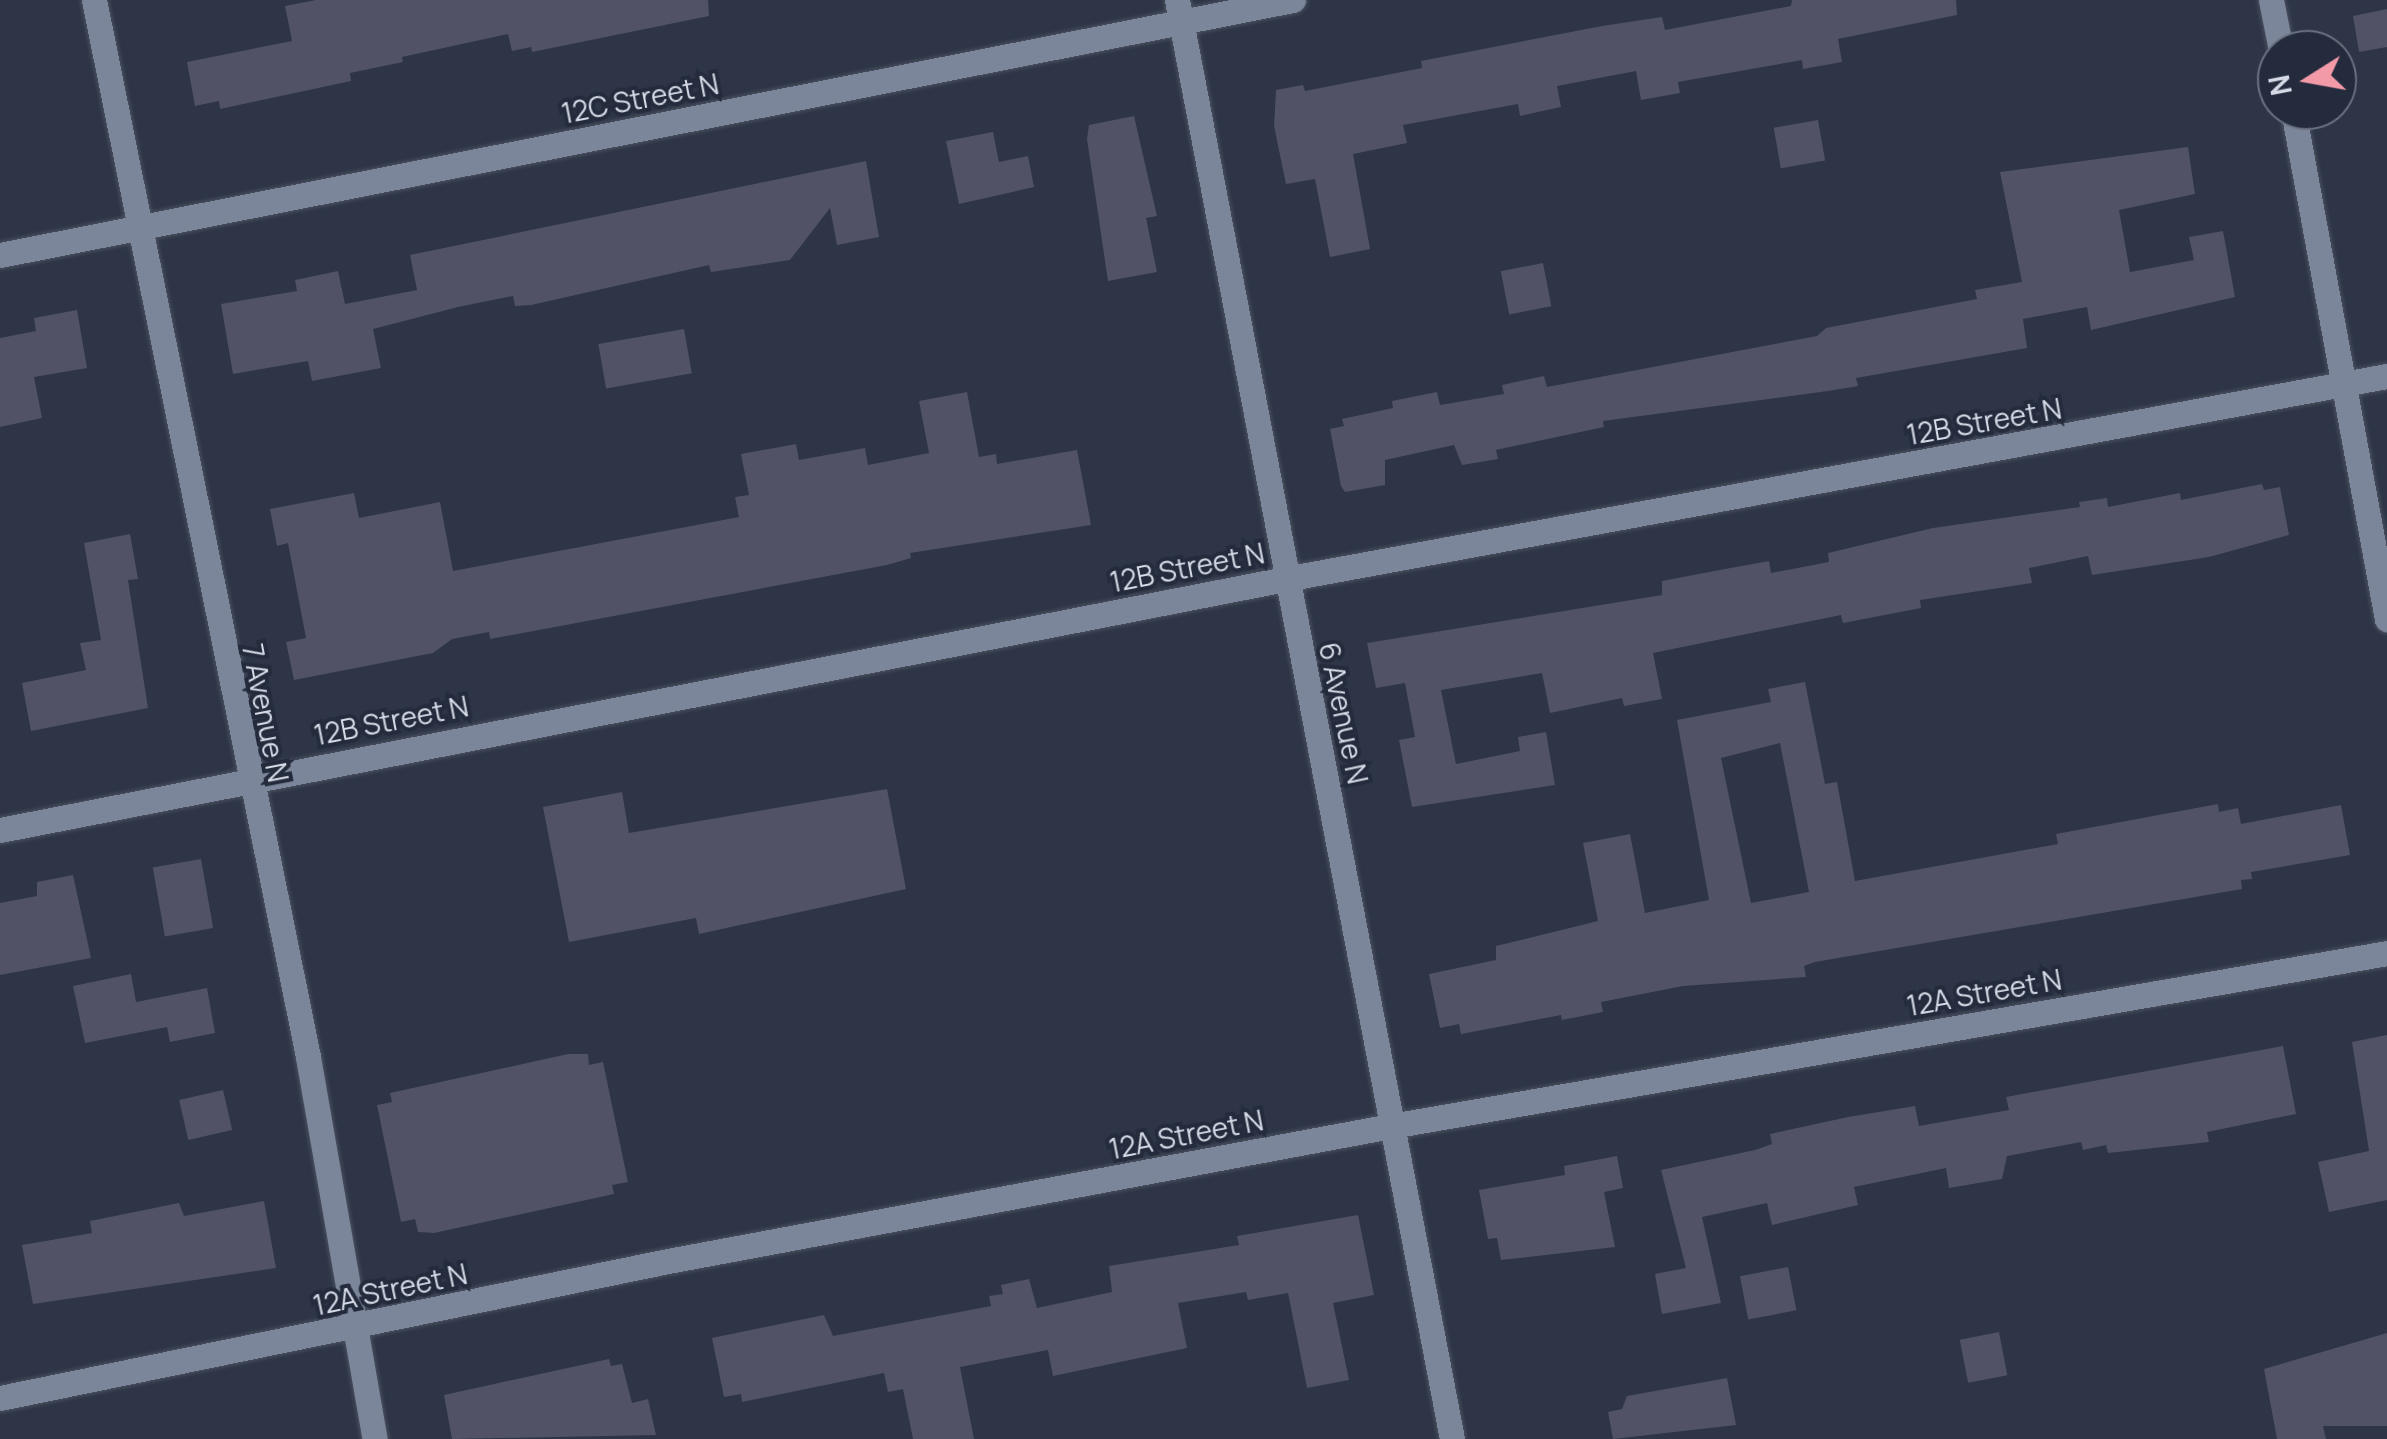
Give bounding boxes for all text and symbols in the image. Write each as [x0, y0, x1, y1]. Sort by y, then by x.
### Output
north arrow [2257, 30, 2357, 130]
street label: 12C Street N [559, 66, 721, 130]
text: N [2259, 72, 2300, 99]
street label: 12B Street N [1904, 391, 2064, 451]
street label: 12B Street N [1107, 536, 1267, 598]
street label: 6 Avenue N [1313, 639, 1375, 787]
street label: 7 Avenue N [236, 641, 296, 785]
street label: 12B Street N [311, 689, 471, 751]
street label: 12A Street N [1904, 962, 2064, 1022]
street label: 12A Street N [1106, 1103, 1266, 1165]
street label: 12A Street N [310, 1256, 470, 1322]

